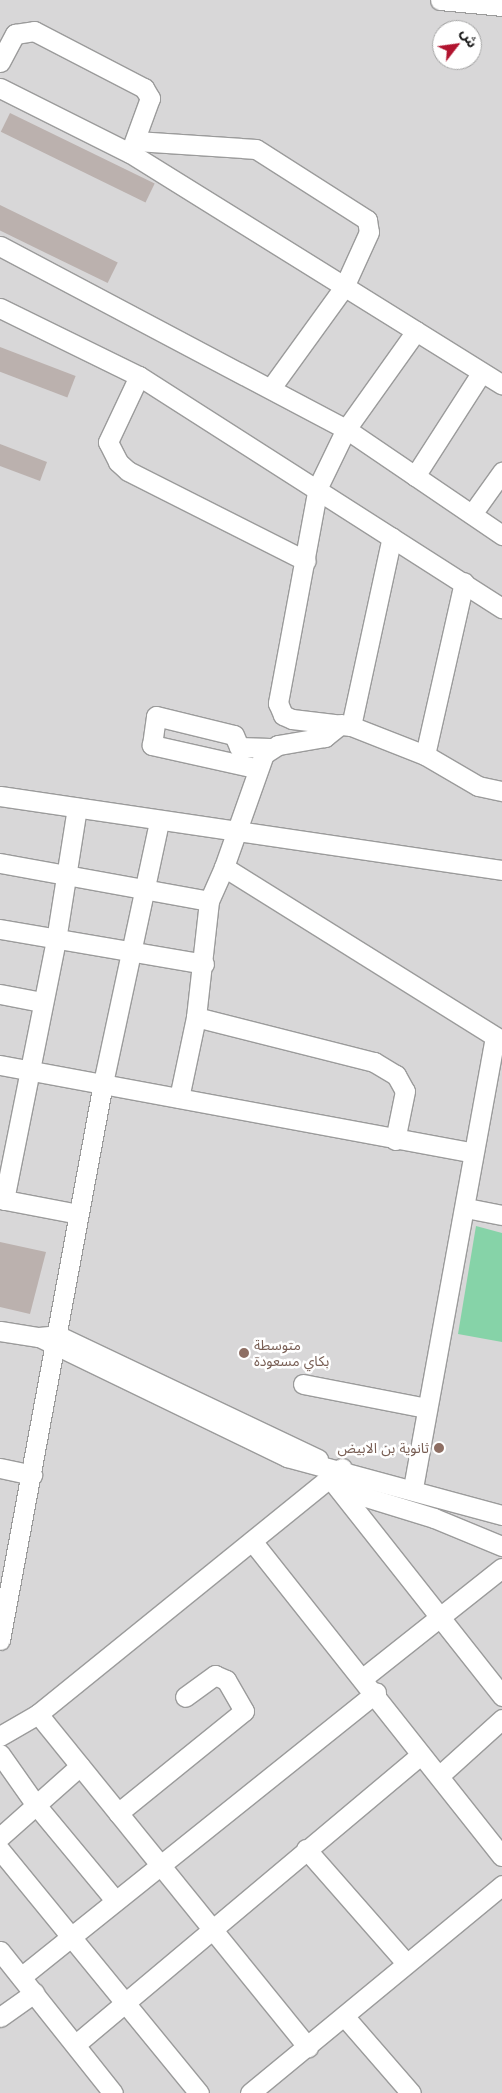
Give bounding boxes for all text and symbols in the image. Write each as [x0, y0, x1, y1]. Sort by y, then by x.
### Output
north arrow [432, 20, 482, 70]
text: ش [456, 25, 483, 51]
place label: متوسطة بكاي مسعودة [254, 1337, 329, 1370]
marker: متوسطة بكاي مسعودة [238, 1347, 250, 1359]
place label: ثانوية بن الابيض [338, 1440, 429, 1456]
marker: ثانوية بن الابيض [433, 1442, 445, 1454]

